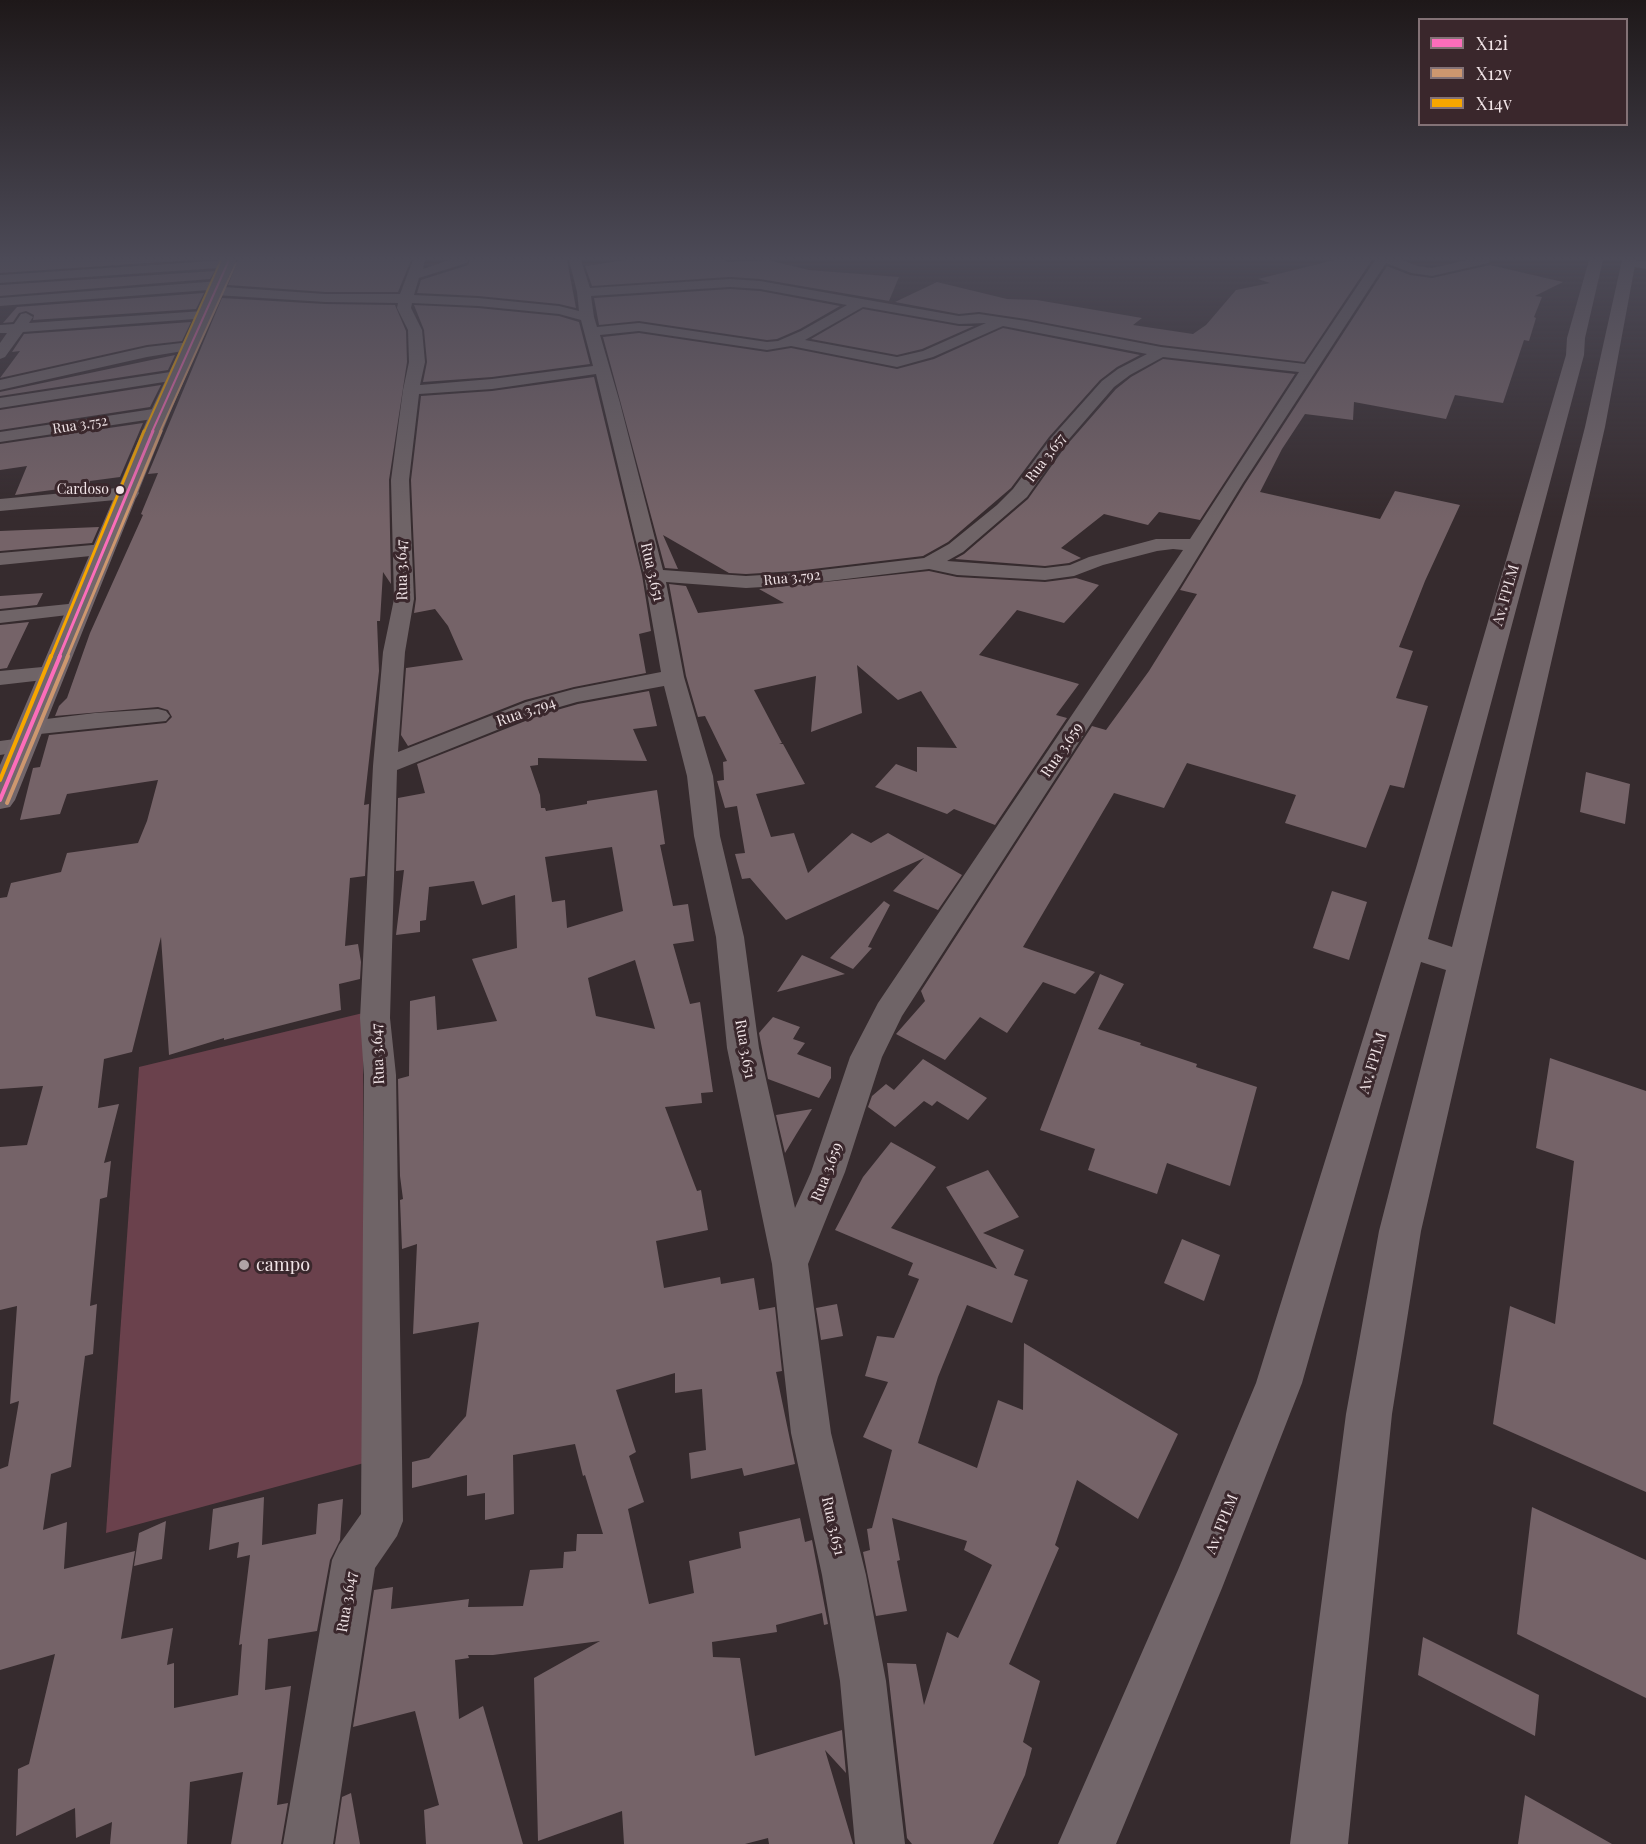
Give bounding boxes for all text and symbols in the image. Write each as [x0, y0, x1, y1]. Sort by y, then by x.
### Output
legend [1418, 18, 1628, 126]
text: X12i [1476, 31, 1508, 55]
text: X12v [1476, 61, 1512, 85]
text: X14v [1476, 91, 1512, 115]
street label: Rua 3.752 [51, 412, 109, 438]
street label: Rua 3.657 [1022, 430, 1070, 486]
place label: Cardoso [57, 482, 109, 498]
marker: Cardoso [114, 484, 126, 496]
street label: Rua 3.647 [392, 539, 412, 601]
street label: Rua 3.651 [637, 541, 667, 603]
street label: Av. FPLM [1489, 562, 1523, 628]
street label: Rua 3.792 [763, 567, 821, 589]
street label: Rua 3.794 [494, 694, 558, 730]
street label: Rua 3.659 [1037, 719, 1087, 781]
street label: Rua 3.651 [731, 1018, 759, 1080]
street label: Rua 3.647 [367, 1023, 389, 1085]
street label: Av. FPLM [1355, 1030, 1391, 1096]
street label: Rua 3.659 [808, 1140, 846, 1204]
place label: campo [256, 1254, 310, 1276]
marker: campo [237, 1258, 251, 1272]
street label: Av. FPLM [1202, 1491, 1242, 1557]
street label: Rua 3.651 [818, 1495, 848, 1557]
street label: Rua 3.647 [333, 1570, 361, 1634]

